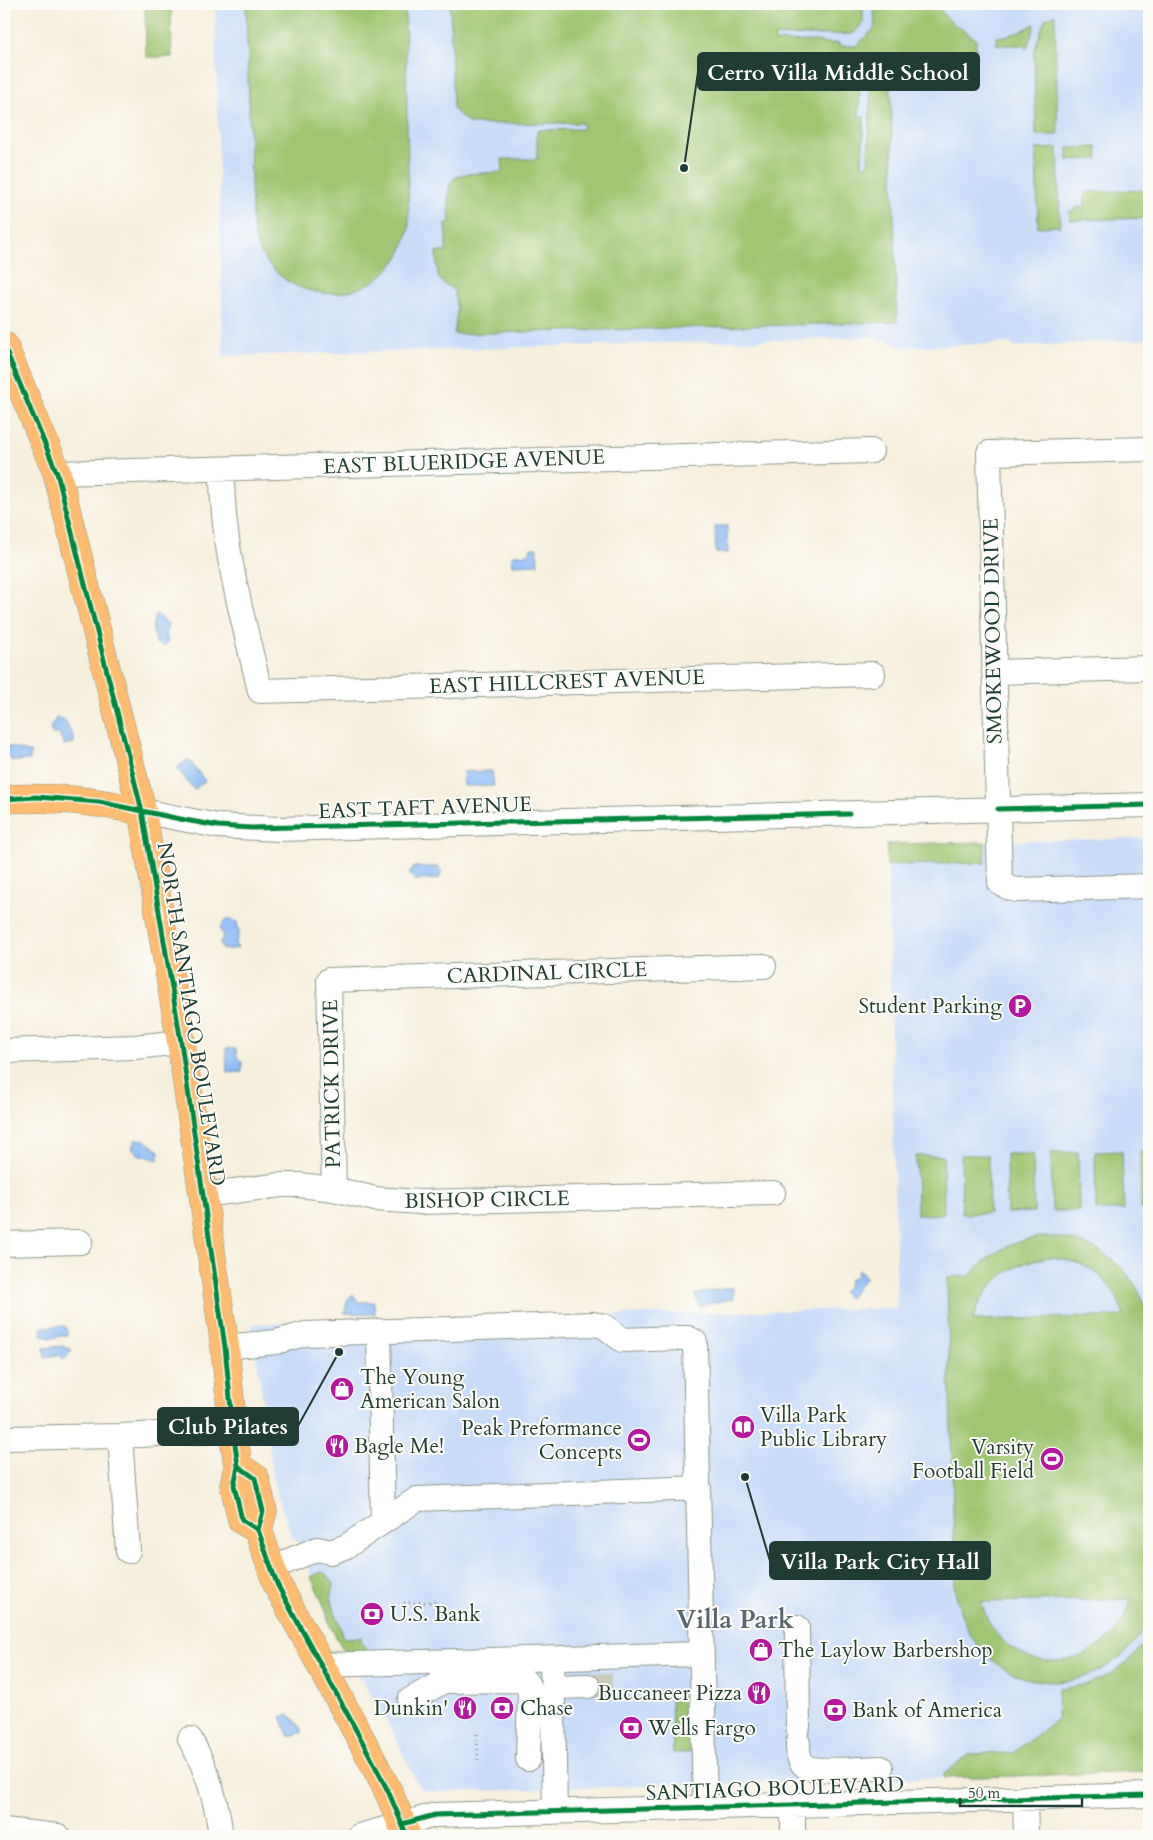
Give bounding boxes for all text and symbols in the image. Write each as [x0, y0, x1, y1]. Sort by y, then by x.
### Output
callout: Cerro Villa Middle School [698, 53, 979, 90]
text: Cerro Villa Middle School [707, 58, 969, 88]
street label: EAST BLUERIDGE AVENUE [323, 443, 605, 481]
street label: SMOKEWOOD DRIVE [977, 518, 1009, 744]
street label: EAST HILLCREST AVENUE [429, 663, 705, 701]
street label: EAST TAFT AVENUE [317, 790, 533, 826]
street label: NORTH SANTIAGO BOULEVARD [149, 840, 233, 1188]
street label: CARDINAL CIRCLE [446, 955, 648, 991]
place label: Student Parking [858, 992, 1002, 1021]
parking icon: Student Parking [1007, 993, 1033, 1019]
street label: PATRICK DRIVE [316, 999, 348, 1169]
street label: BISHOP CIRCLE [404, 1184, 570, 1216]
place label: The Young American Salon [360, 1363, 500, 1416]
shop icon: The Young American Salon [329, 1376, 355, 1402]
place label: Villa Park Public Library [760, 1401, 887, 1454]
callout: Club Pilates [158, 1408, 298, 1445]
text: Club Pilates [168, 1412, 288, 1442]
place label: Peak Preformance Concepts [461, 1414, 622, 1467]
library icon: Villa Park Public Library [730, 1414, 756, 1440]
sports icon: Peak Preformance Concepts [626, 1427, 652, 1453]
place label: Bagle Me! [354, 1432, 444, 1461]
restaurant icon: Bagle Me! [324, 1433, 350, 1459]
place label: Varsity Football Field [912, 1433, 1034, 1486]
sports icon: Varsity Football Field [1039, 1446, 1065, 1472]
callout: Villa Park City Hall [770, 1542, 990, 1579]
text: Villa Park City Hall [780, 1547, 980, 1577]
place label: U.S. Bank [390, 1600, 481, 1629]
bank icon: U.S. Bank [359, 1601, 385, 1627]
district label: Villa Park [676, 1602, 795, 1637]
place label: The Laylow Barbershop [778, 1636, 993, 1665]
shop icon: The Laylow Barbershop [748, 1637, 774, 1663]
place label: Buccaneer Pizza [598, 1679, 742, 1708]
restaurant icon: Buccaneer Pizza [746, 1680, 772, 1706]
place label: Dunkin' [374, 1694, 448, 1723]
place label: Chase [520, 1694, 573, 1723]
restaurant icon: Dunkin' [452, 1695, 478, 1721]
bank icon: Chase [489, 1695, 515, 1721]
place label: Bank of America [852, 1696, 1002, 1725]
bank icon: Bank of America [822, 1697, 848, 1723]
place label: Wells Fargo [647, 1714, 756, 1743]
bank icon: Wells Fargo [618, 1715, 644, 1741]
street label: SANTIAGO BOULEVARD [645, 1770, 905, 1808]
scale bar [960, 1775, 1083, 1807]
text: 50 m [968, 1783, 1000, 1803]

